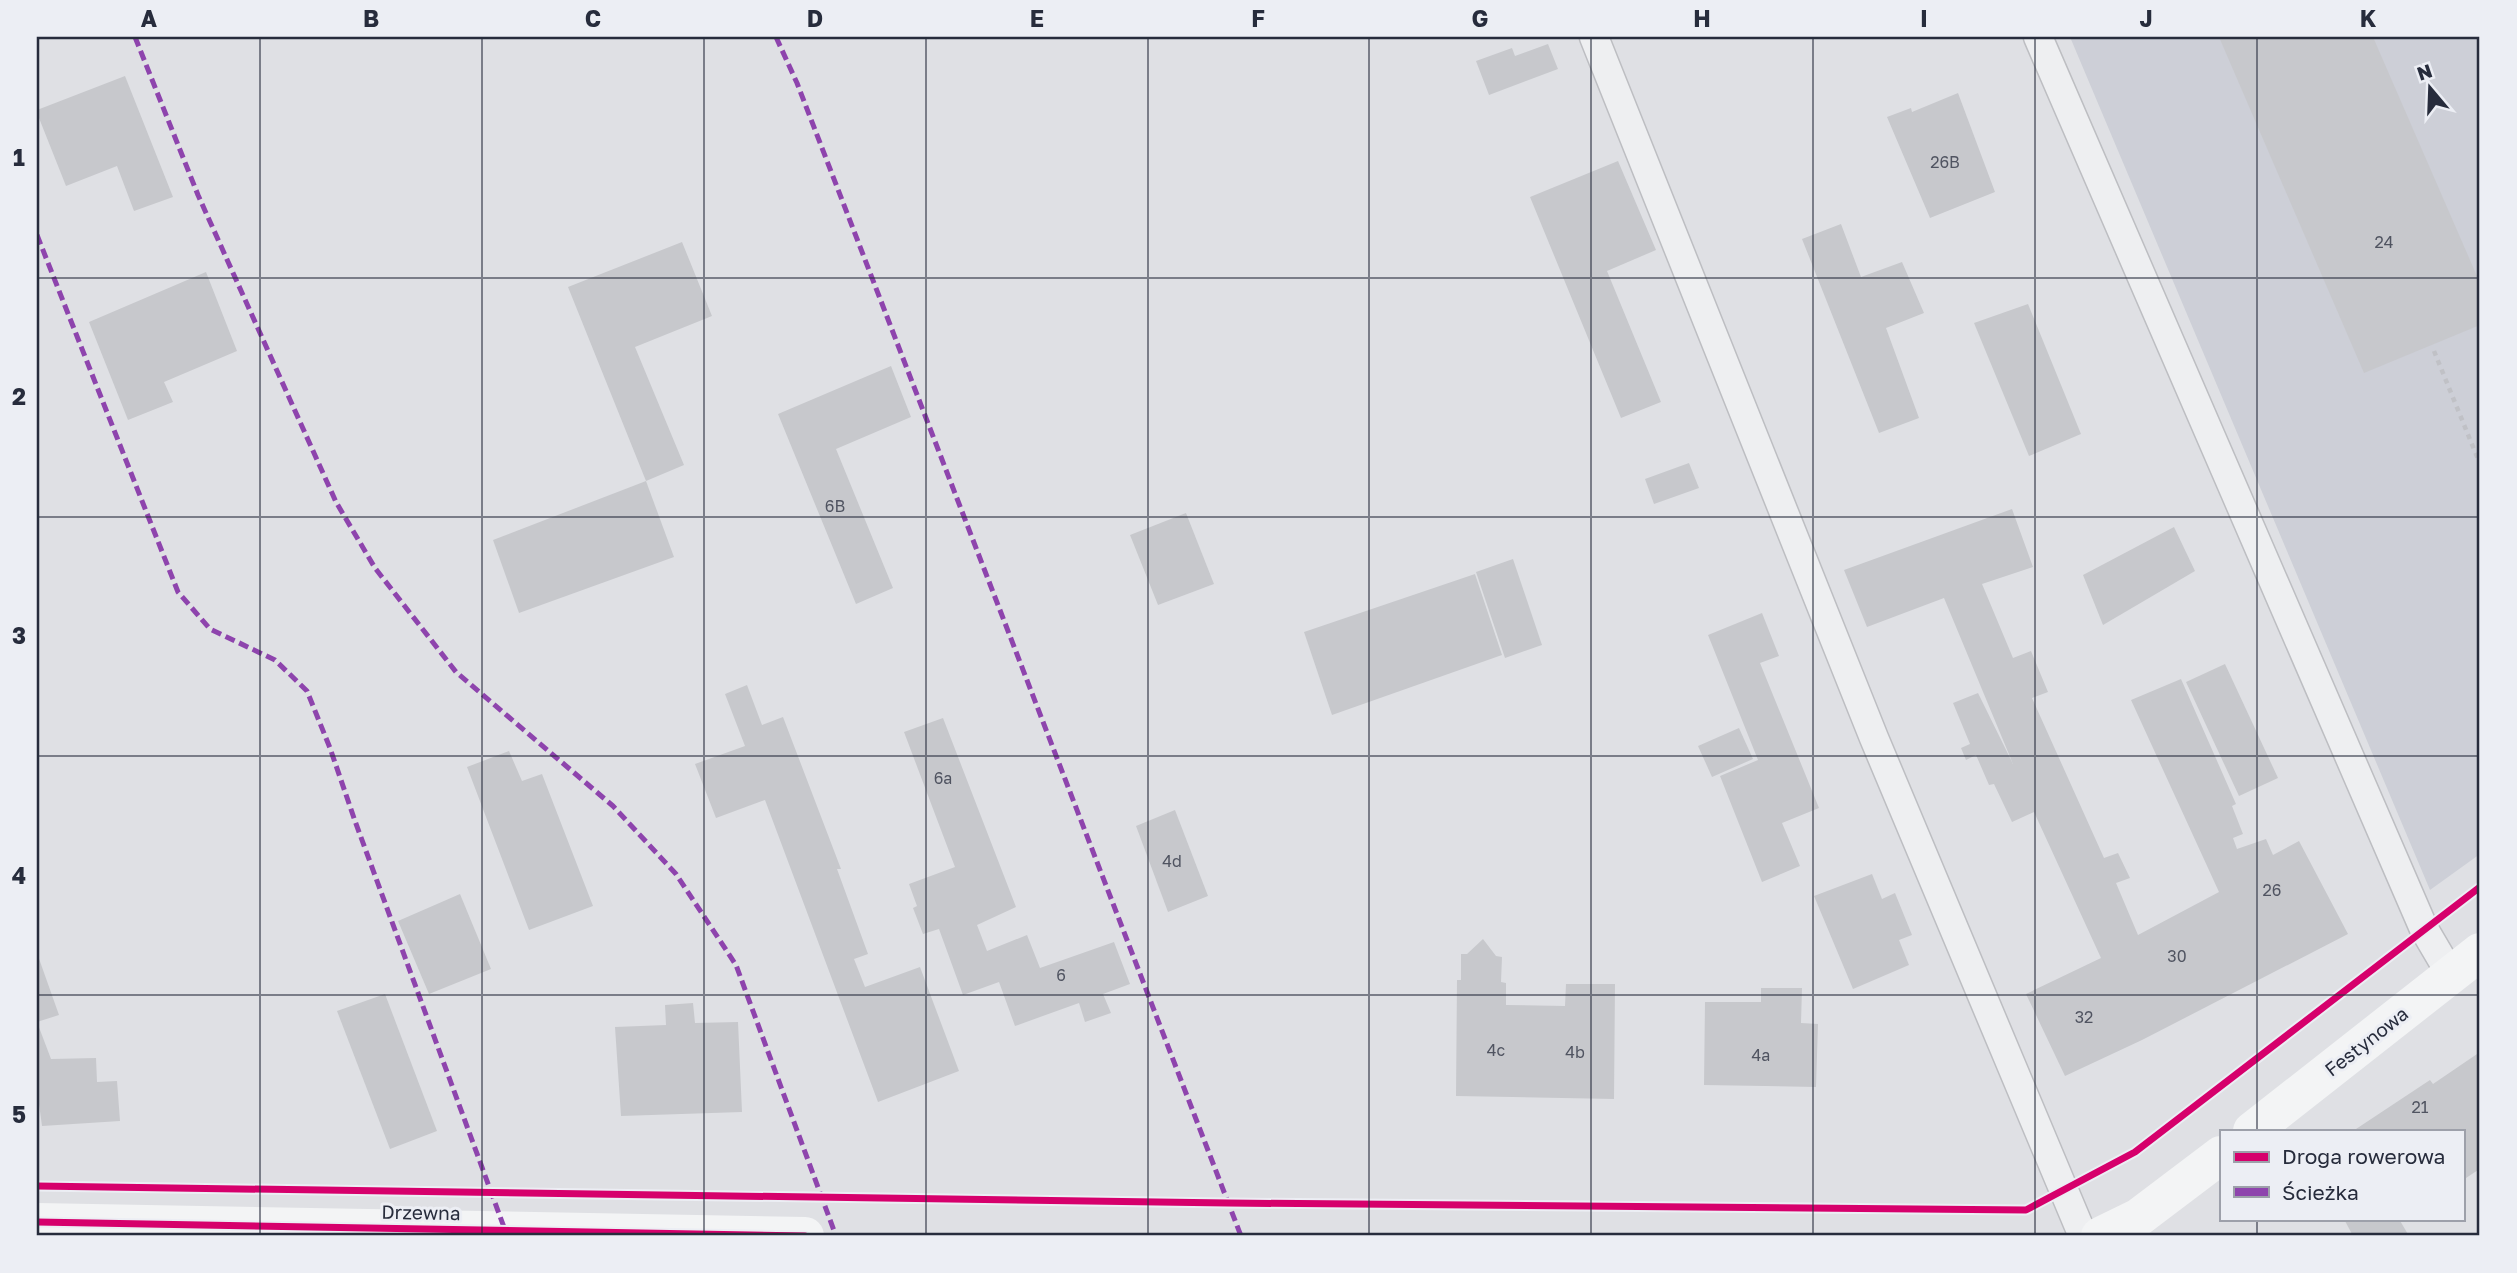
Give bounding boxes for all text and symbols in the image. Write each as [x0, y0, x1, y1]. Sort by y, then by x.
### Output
text: A [141, 4, 158, 32]
text: B [363, 4, 379, 32]
text: C [585, 4, 601, 32]
text: D [807, 4, 823, 32]
text: E [1030, 4, 1044, 32]
text: F [1251, 4, 1265, 32]
text: G [1472, 4, 1488, 32]
text: H [1693, 4, 1711, 32]
text: I [1920, 4, 1928, 32]
text: J [2139, 4, 2153, 32]
text: K [2360, 4, 2377, 32]
north arrow [2394, 52, 2464, 122]
text: N [2414, 58, 2435, 85]
text: 1 [13, 143, 25, 171]
house number: 26B [1930, 152, 1960, 172]
house number: 24 [2374, 232, 2394, 252]
text: 2 [12, 382, 26, 410]
house number: 6B [825, 496, 845, 516]
text: 3 [12, 621, 26, 649]
house number: 6a [934, 768, 952, 788]
house number: 4d [1162, 851, 1182, 871]
text: 4 [12, 861, 26, 889]
house number: 26 [2263, 880, 2281, 900]
house number: 30 [2167, 946, 2187, 966]
house number: 6 [1056, 965, 1066, 985]
street label: Festynowa [2320, 1001, 2412, 1081]
house number: 32 [2075, 1007, 2093, 1027]
house number: 4c [1487, 1040, 1506, 1060]
house number: 4b [1565, 1042, 1585, 1062]
house number: 4a [1752, 1045, 1770, 1065]
house number: 21 [2411, 1097, 2429, 1117]
text: 5 [12, 1100, 26, 1128]
legend [2220, 1130, 2464, 1220]
text: Droga rowerowa [2282, 1143, 2445, 1169]
text: Ścieżka [2282, 1179, 2359, 1205]
street label: Drzewna [381, 1200, 461, 1224]

